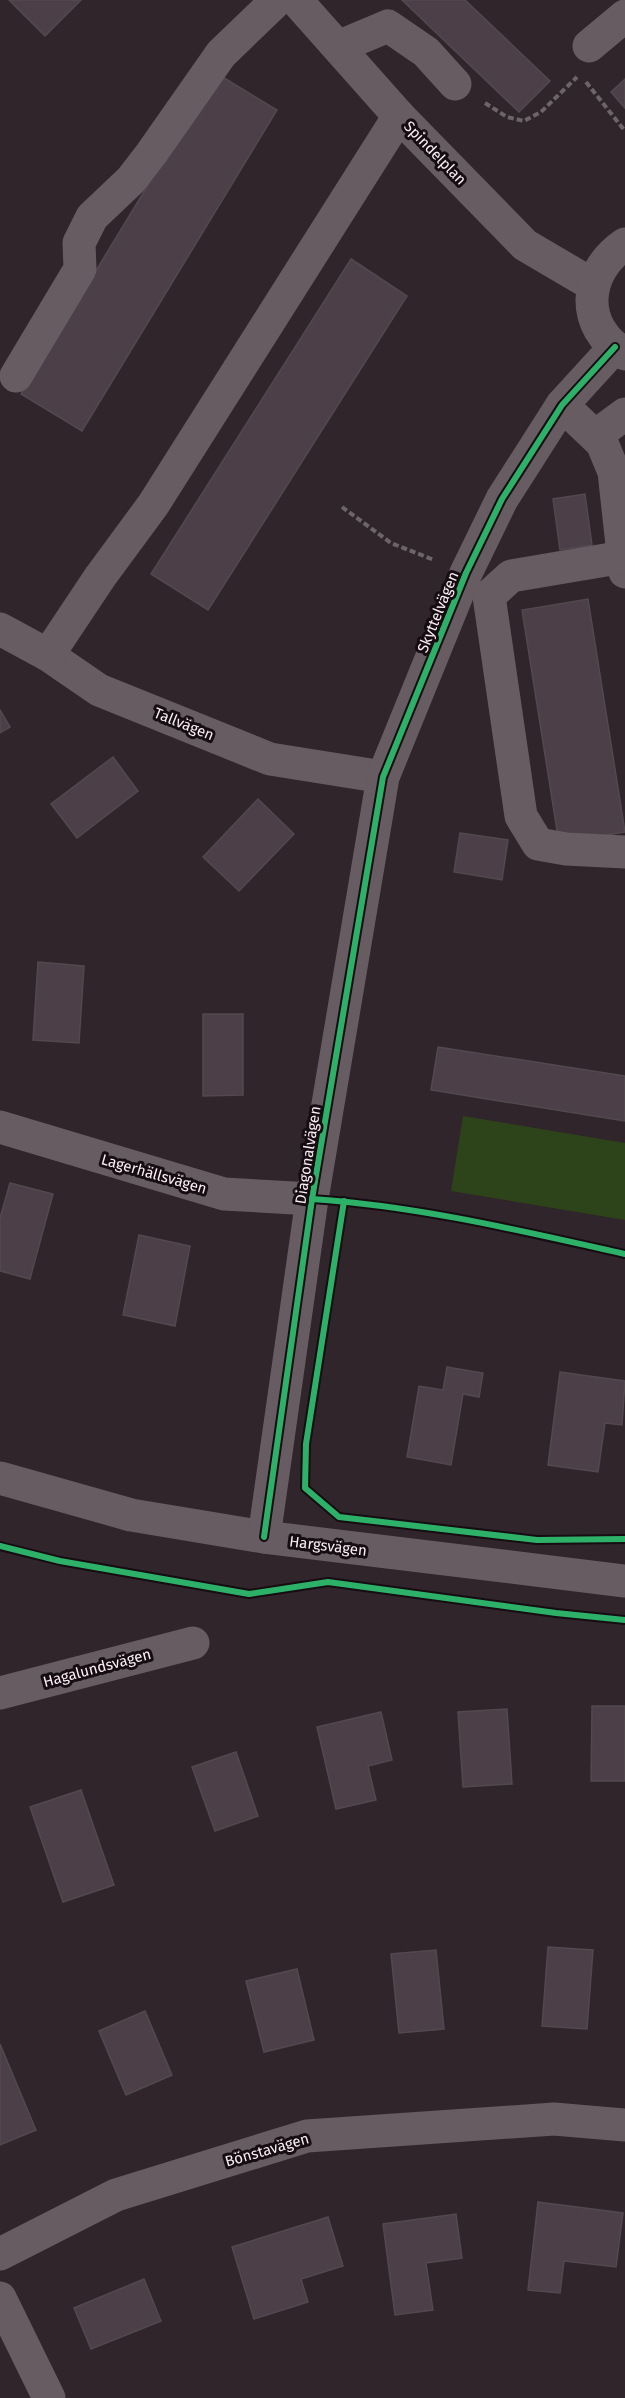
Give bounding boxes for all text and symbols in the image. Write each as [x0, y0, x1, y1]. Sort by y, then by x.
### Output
street label: Spindelplan [400, 117, 470, 189]
street label: Skyttelvägen [414, 569, 462, 655]
street label: Tallvägen [151, 704, 217, 744]
street label: Diagonalvägen [291, 1105, 325, 1205]
street label: Lagerhällsvägen [99, 1150, 209, 1198]
street label: Hargsvägen [288, 1532, 368, 1560]
street label: Hagalundsvägen [41, 1645, 153, 1691]
street label: Bönstavägen [223, 2129, 311, 2171]

